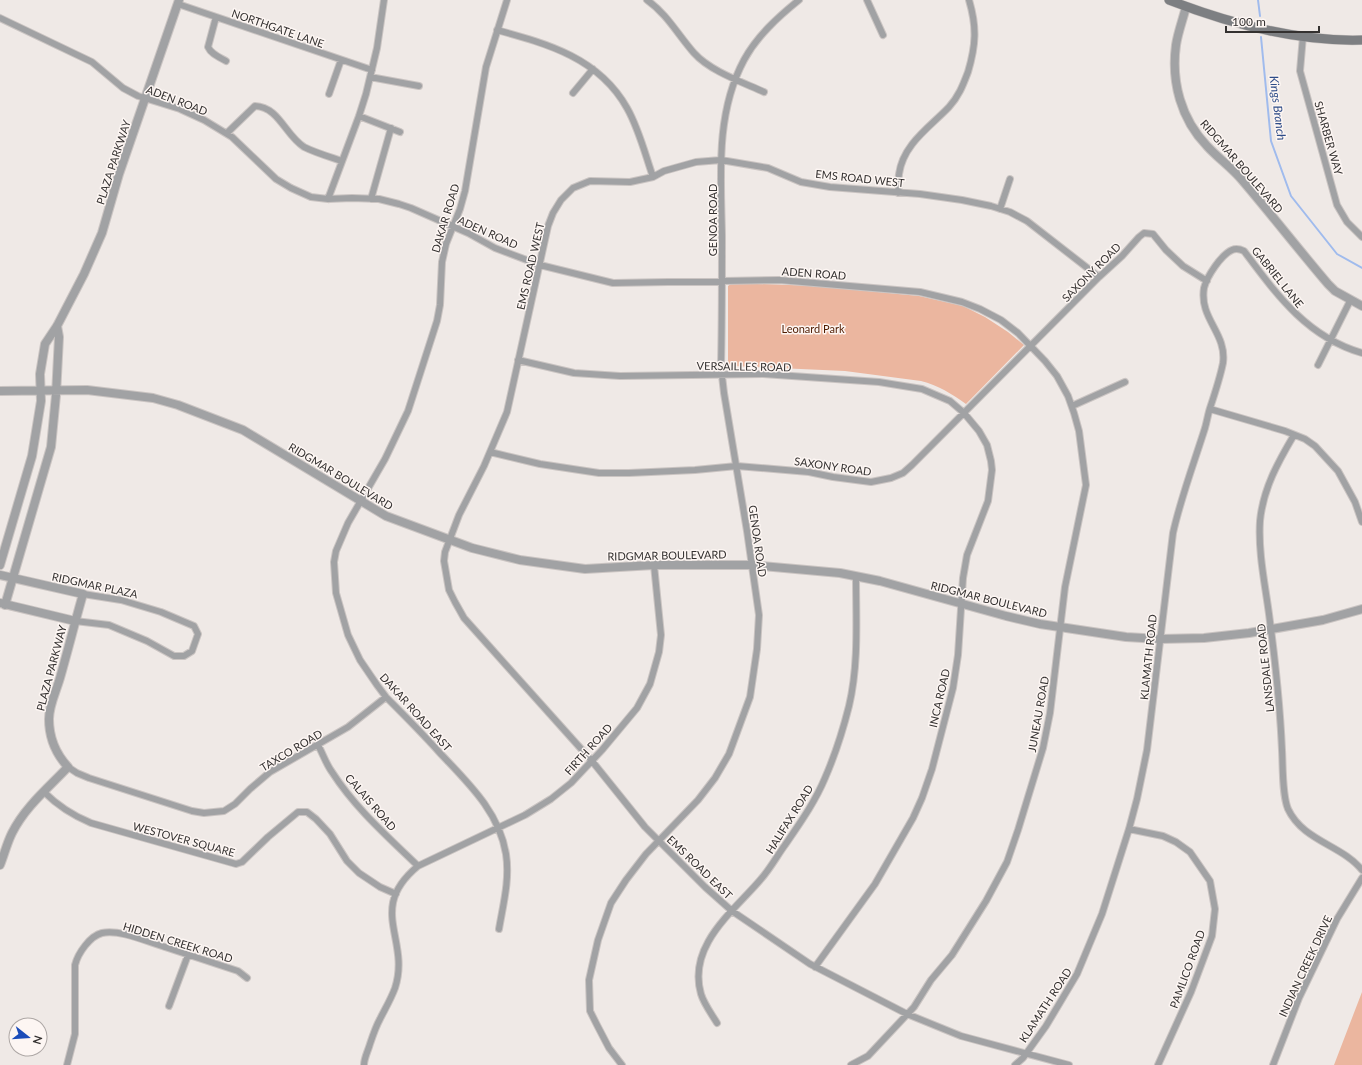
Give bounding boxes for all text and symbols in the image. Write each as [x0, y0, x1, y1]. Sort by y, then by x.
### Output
street label: NORTHGATE LANE [230, 6, 326, 50]
scale bar [1226, 8, 1319, 34]
text: 100 m [1232, 14, 1266, 29]
water label: Kings Branch [1267, 75, 1289, 141]
street label: ADEN ROAD [145, 82, 209, 118]
street label: SHARBER WAY [1312, 100, 1346, 177]
street label: RIDGMAR BOULEVARD [1198, 117, 1286, 215]
street label: PLAZA PARKWAY [93, 118, 133, 206]
street label: EMS ROAD WEST [815, 167, 906, 189]
street label: DAKAR ROAD [428, 182, 462, 254]
street label: GENOA ROAD [706, 184, 719, 256]
street label: ADEN ROAD [456, 213, 520, 251]
street label: EMS ROAD WEST [514, 220, 547, 311]
street label: SAXONY ROAD [1059, 240, 1123, 304]
street label: GABRIEL LANE [1249, 244, 1307, 310]
street label: ADEN ROAD [781, 264, 847, 282]
park label: Leonard Park [781, 322, 845, 335]
street label: VERSAILLES ROAD [697, 359, 791, 373]
street label: RIDGMAR BOULEVARD [287, 440, 395, 512]
street label: SAXONY ROAD [794, 454, 872, 478]
street label: GENOA ROAD [747, 504, 769, 578]
street label: RIDGMAR BOULEVARD [607, 547, 727, 563]
street label: RIDGMAR PLAZA [51, 570, 140, 601]
street label: RIDGMAR BOULEVARD [930, 578, 1048, 620]
street label: KLAMATH ROAD [1137, 613, 1159, 701]
street label: LANSDALE ROAD [1254, 623, 1276, 713]
street label: PLAZA PARKWAY [33, 624, 69, 712]
street label: INCA ROAD [926, 667, 952, 729]
street label: DAKAR ROAD EAST [378, 670, 455, 754]
street label: JUNEAU ROAD [1025, 675, 1051, 753]
street label: FIRTH ROAD [561, 721, 615, 777]
street label: TAXCO ROAD [258, 726, 324, 774]
street label: CALAIS ROAD [343, 771, 399, 833]
street label: HALIFAX ROAD [763, 782, 815, 856]
street label: WESTOVER SQUARE [131, 819, 237, 859]
street label: EMS ROAD EAST [665, 833, 736, 902]
street label: INDIAN CREEK DRIVE [1276, 913, 1334, 1019]
street label: HIDDEN CREEK ROAD [122, 919, 234, 965]
street label: PAMLICO ROAD [1167, 928, 1207, 1010]
street label: KLAMATH ROAD [1016, 965, 1074, 1045]
north arrow [8, 1017, 48, 1057]
text: N [31, 1034, 45, 1046]

